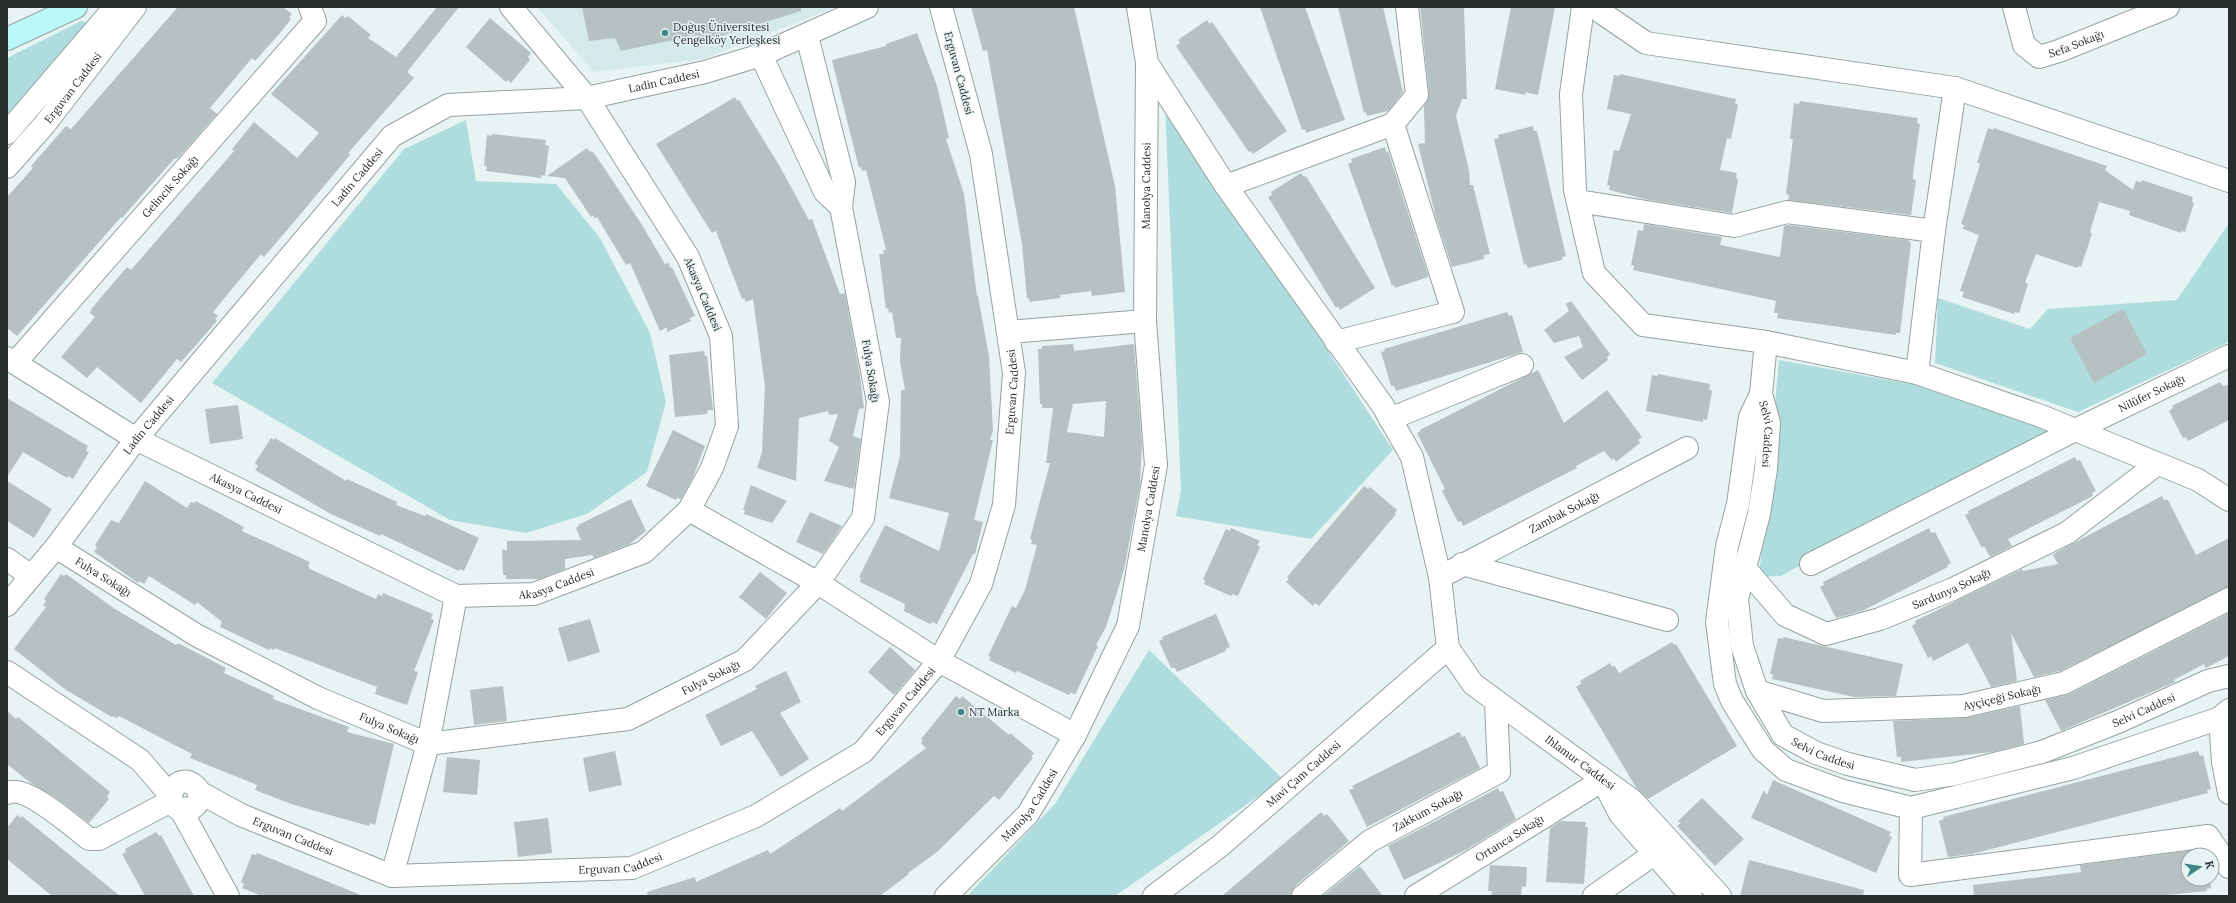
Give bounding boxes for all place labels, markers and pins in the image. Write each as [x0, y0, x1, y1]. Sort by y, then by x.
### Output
place label: Doğuş Üniversitesi Çengelköy Yerleşkesi [673, 19, 780, 47]
marker: Doğuş Üniversitesi Çengelköy Yerleşkesi [660, 28, 670, 38]
place label: NT Marka [969, 705, 1020, 719]
marker: NT Marka [956, 707, 966, 717]

